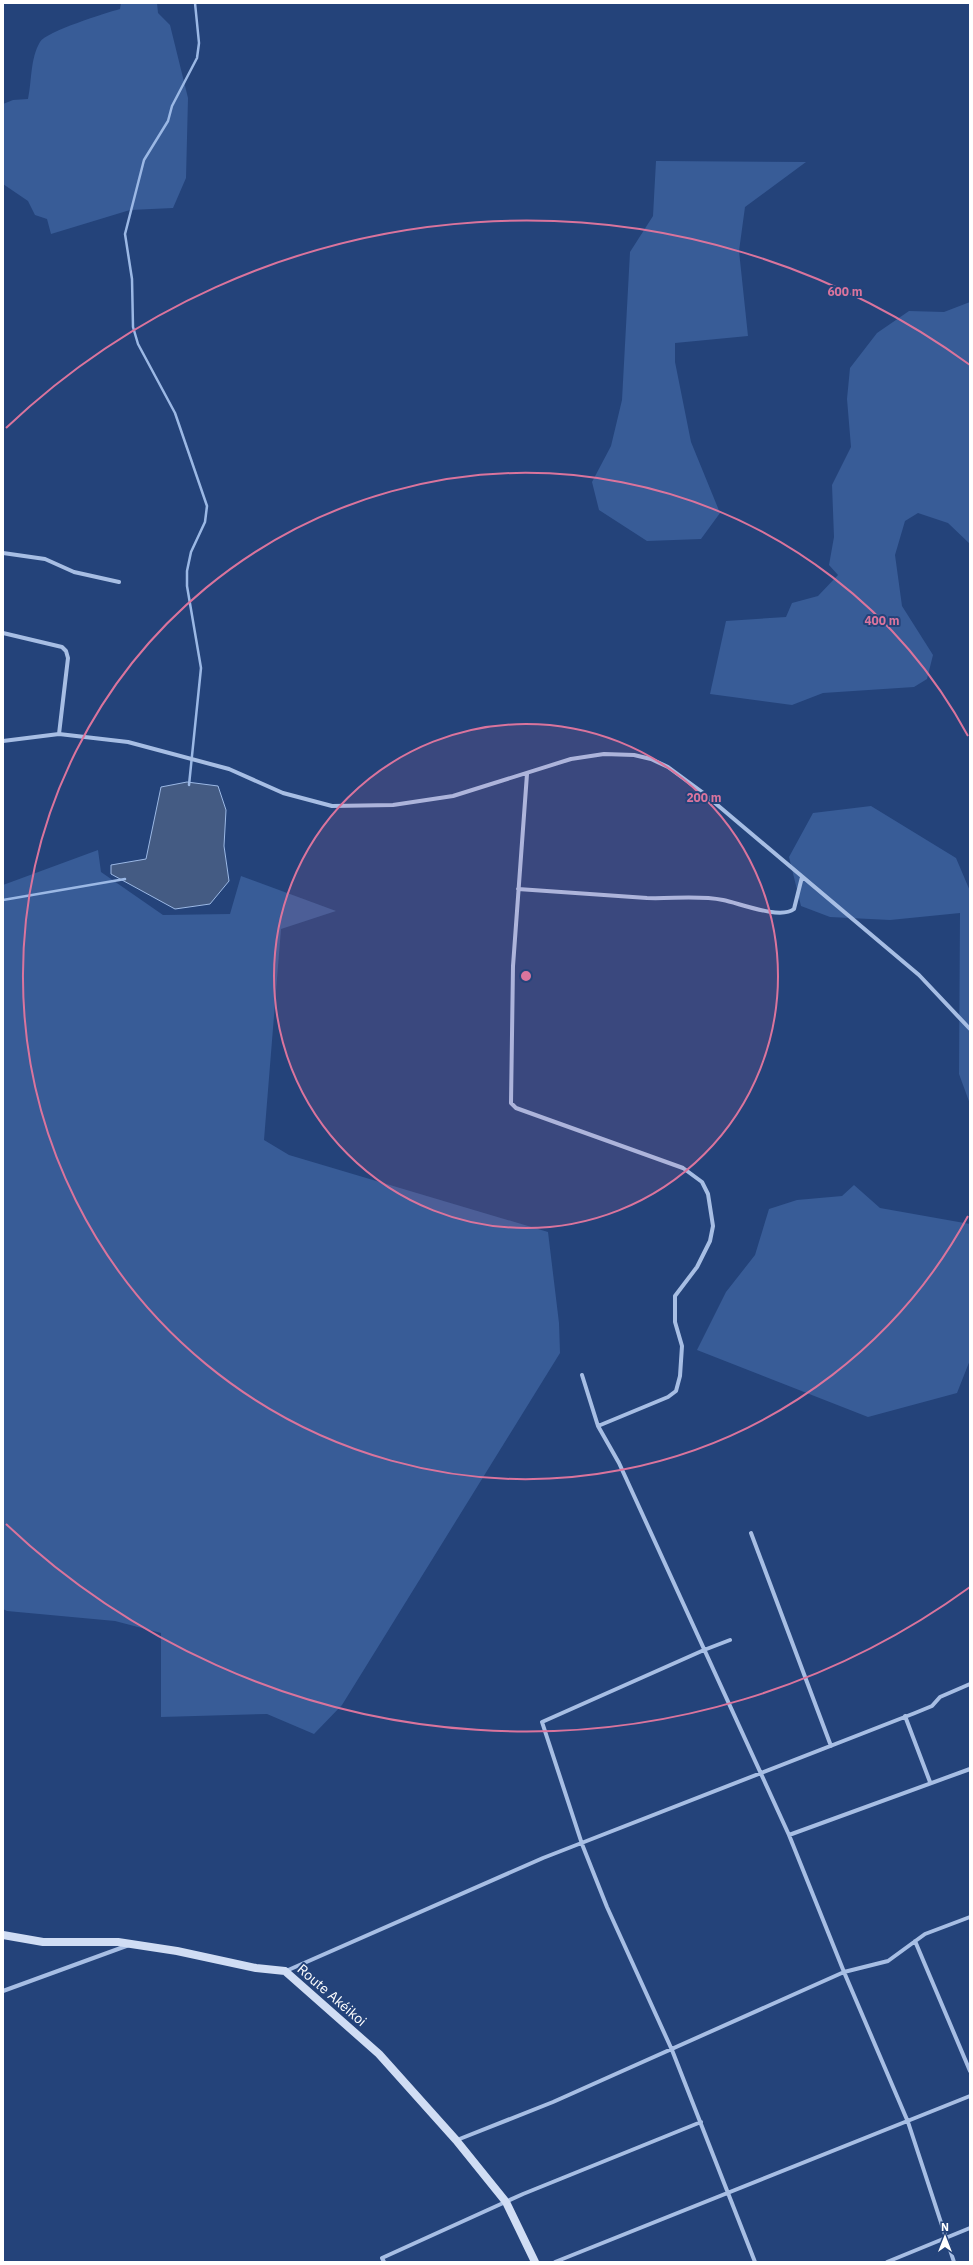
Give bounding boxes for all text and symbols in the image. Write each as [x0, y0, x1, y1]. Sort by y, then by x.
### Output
text: 600 m [827, 284, 863, 299]
text: 400 m [864, 613, 900, 628]
text: 200 m [686, 790, 722, 805]
centre of rings [519, 969, 533, 983]
street label: Route Akéikoi [294, 1960, 370, 2030]
north arrow [925, 2217, 965, 2257]
text: N [941, 2220, 949, 2234]

